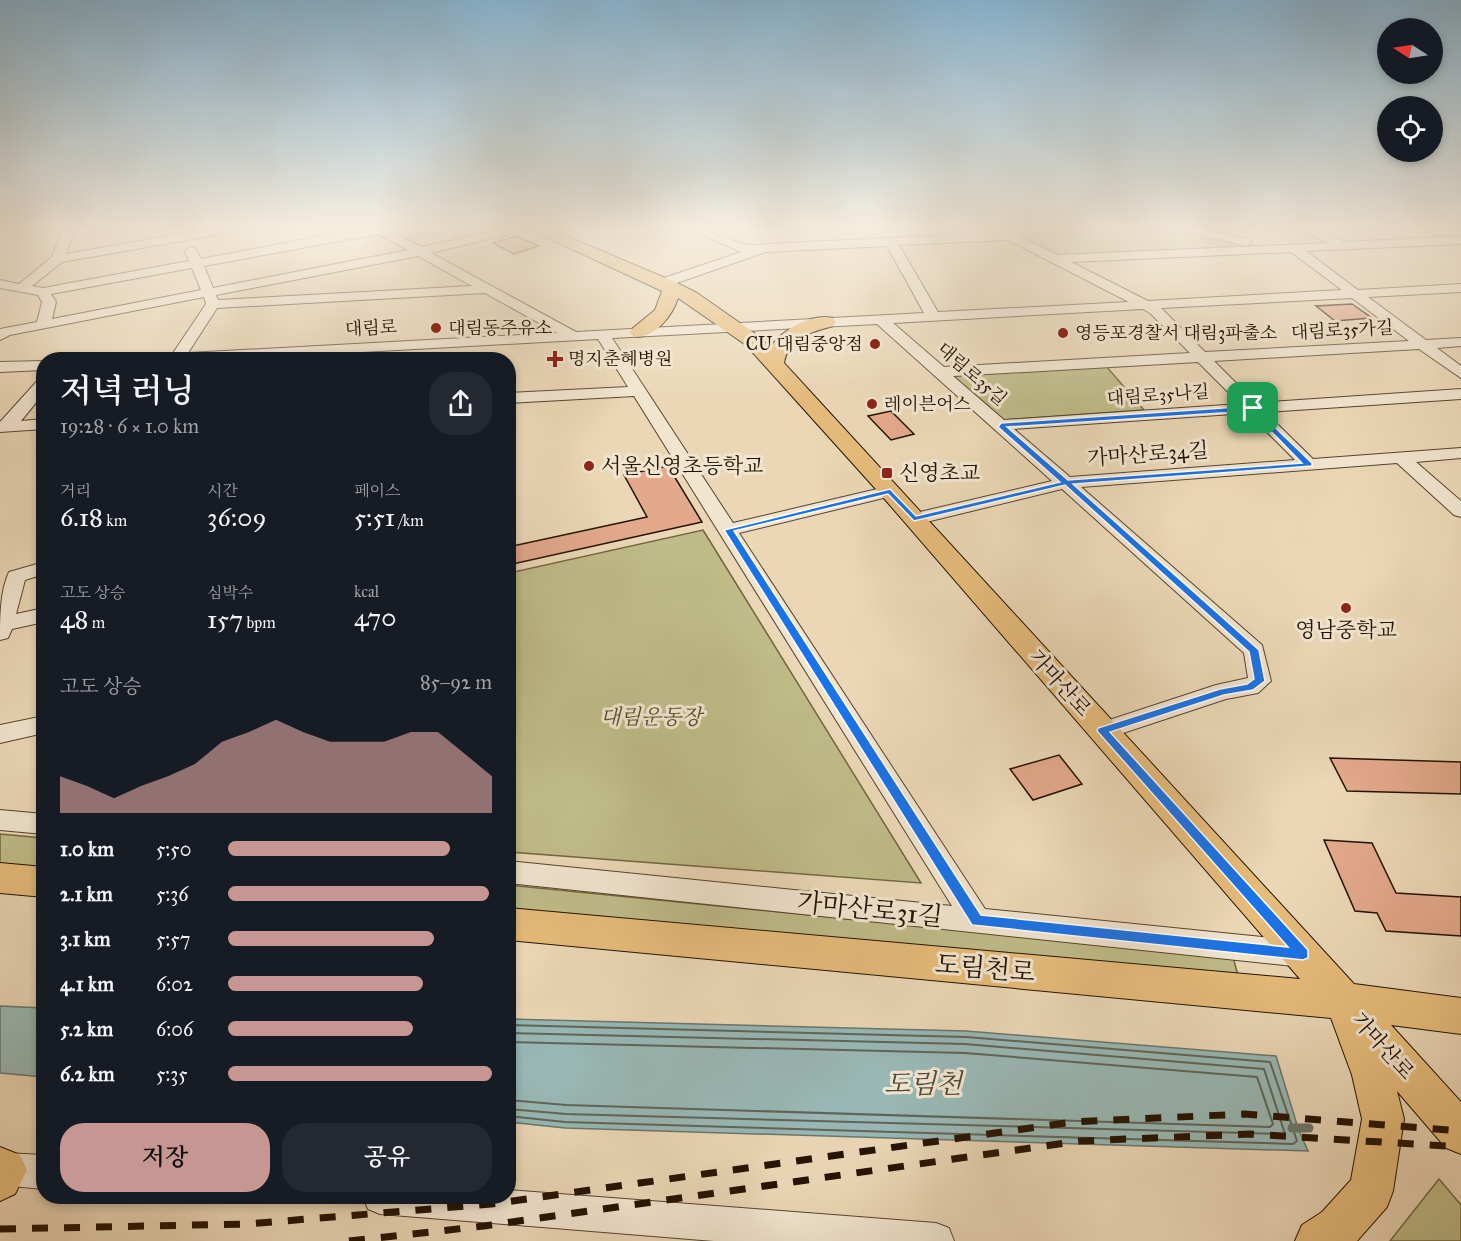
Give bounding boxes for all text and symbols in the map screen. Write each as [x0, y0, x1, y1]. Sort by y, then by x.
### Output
north arrow [1377, 18, 1443, 84]
map controls [1377, 18, 1443, 162]
button: locate [1377, 96, 1443, 162]
street label: 대림로 [344, 316, 398, 340]
street label: 대림로35가길 [1290, 316, 1394, 344]
place label: 대림동주유소 [448, 317, 552, 339]
marker: 대림동주유소 [429, 321, 443, 335]
place label: 영등포경찰서 대림3파출소 [1075, 322, 1277, 344]
marker: 영등포경찰서 대림3파출소 [1056, 326, 1070, 340]
place label: CU 대림중앙점 [746, 333, 863, 355]
marker: CU 대림중앙점 [868, 337, 882, 351]
street label: 대림로35길 [933, 338, 1011, 410]
place label: 명지춘혜병원 [568, 348, 672, 370]
marker: 명지춘혜병원 [546, 350, 564, 368]
text: 저녁 러닝 [60, 371, 195, 411]
button: share [429, 372, 492, 435]
street label: 대림로35나길 [1106, 380, 1210, 410]
pin [1227, 382, 1278, 433]
icon: arrive [1236, 391, 1269, 424]
place label: 레이븐어스 [884, 393, 972, 415]
marker: 레이븐어스 [865, 397, 879, 411]
text: 19:28 · 6 × 1.0 km [60, 414, 199, 438]
street label: 가마산로34길 [1086, 437, 1210, 471]
place label: 서울신영초등학교 [601, 453, 763, 479]
marker: 서울신영초등학교 [582, 459, 596, 473]
place label: 신영초교 [899, 460, 980, 486]
marker: 신영초교 [880, 466, 894, 480]
text: 거리 [60, 481, 91, 500]
text: 시간 [207, 481, 238, 500]
text: 페이스 [354, 481, 400, 500]
text: 6.18 [60, 501, 103, 533]
text: 36:09 [207, 501, 266, 533]
text: 5:51 [354, 501, 395, 533]
text: km [103, 511, 127, 530]
text: /km [395, 511, 424, 530]
text: kcal [354, 582, 379, 601]
text: 고도 상승 [60, 583, 125, 602]
text: 심박수 [207, 583, 253, 602]
text: 470 [354, 601, 396, 633]
marker: 영남중학교 [1339, 601, 1353, 615]
text: 48 [60, 603, 88, 635]
text: 157 [207, 603, 243, 635]
text: m [88, 613, 105, 632]
text: bpm [243, 613, 276, 632]
place label: 영남중학교 [1295, 617, 1397, 643]
street label: 가마산로 [1023, 644, 1097, 722]
text: 85–92 m [420, 670, 492, 694]
text: 고도 상승 [60, 674, 142, 698]
park label: 대림운동장 [600, 704, 704, 730]
text: 1.0 km [60, 837, 114, 861]
text: 5:50 [156, 837, 191, 861]
text: 2.1 km [60, 882, 113, 906]
text: 5:36 [156, 882, 189, 906]
street label: 가마산로31길 [796, 885, 944, 933]
text: 3.1 km [60, 927, 110, 951]
text: 5:57 [156, 927, 190, 951]
street label: 도림천로 [934, 948, 1036, 988]
text: 4.1 km [60, 972, 114, 996]
text: 6:02 [156, 972, 193, 996]
street label: 가마산로 [1346, 1007, 1420, 1085]
text: 5.2 km [60, 1017, 113, 1041]
text: 6:06 [156, 1017, 193, 1041]
text: 6.2 km [60, 1062, 115, 1086]
text: 5:35 [156, 1062, 188, 1086]
water label: 도림천 [884, 1067, 964, 1100]
button: 저장 [60, 1123, 270, 1192]
button: 공유 [282, 1123, 492, 1192]

